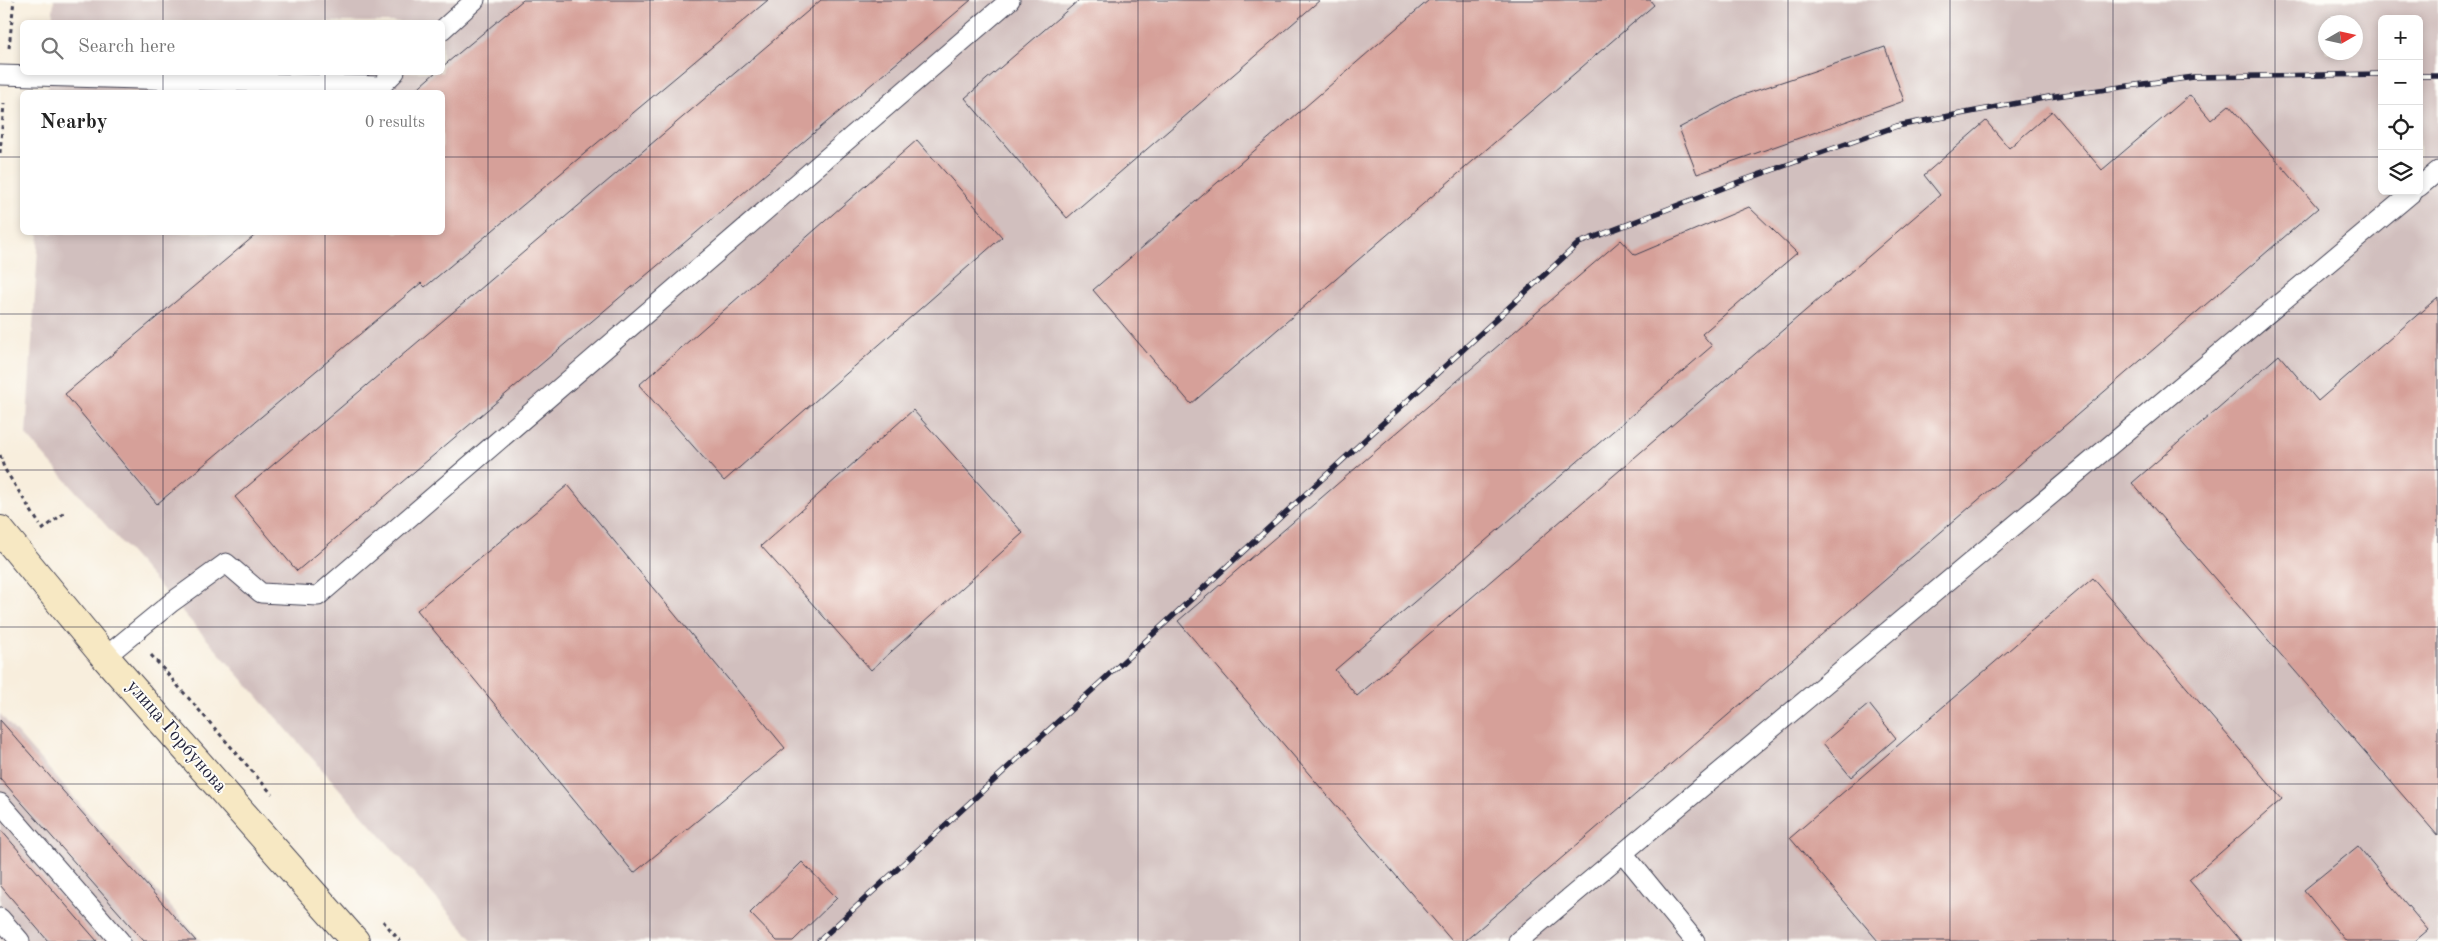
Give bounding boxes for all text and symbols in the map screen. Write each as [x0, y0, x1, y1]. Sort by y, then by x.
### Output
north arrow [2318, 15, 2363, 60]
map controls [2378, 15, 2423, 195]
button: + [2378, 15, 2423, 60]
search box [20, 20, 445, 75]
icon: search [38, 34, 66, 62]
text: Search here [78, 38, 175, 57]
button: − [2378, 60, 2423, 105]
button: locate [2378, 105, 2423, 150]
text: Nearby [40, 112, 108, 133]
text: 0 results [365, 115, 425, 131]
button: layers [2378, 150, 2423, 195]
street label: улица Горбунова [122, 677, 230, 797]

